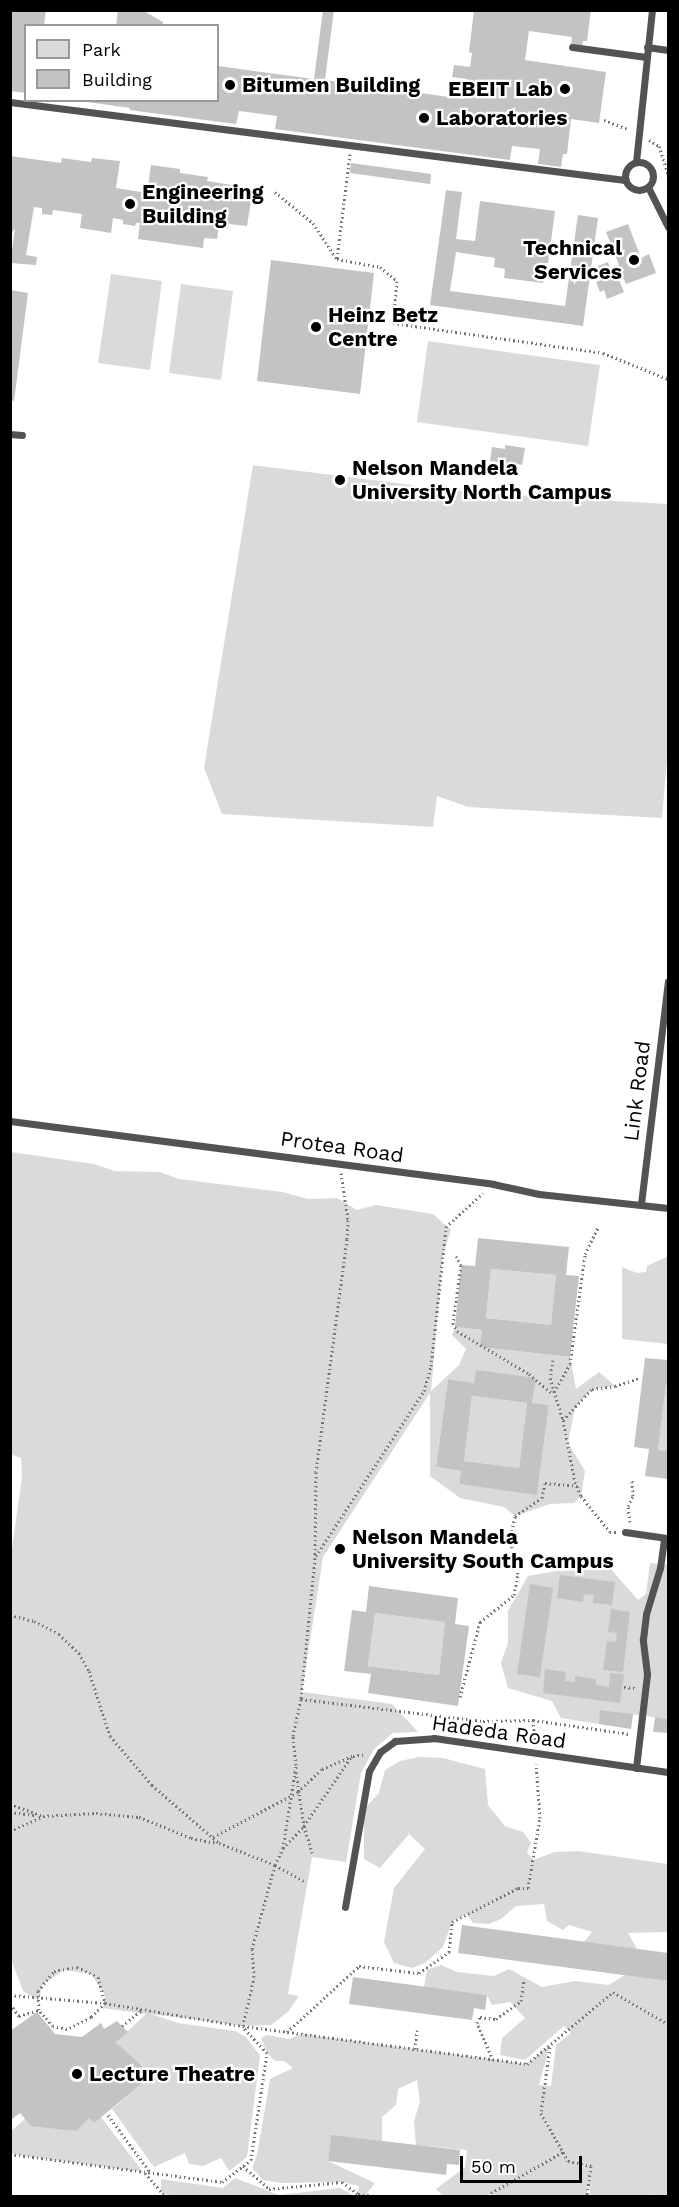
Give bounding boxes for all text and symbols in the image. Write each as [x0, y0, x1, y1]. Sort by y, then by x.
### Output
legend [24, 24, 219, 102]
text: Park [82, 39, 121, 60]
text: Building [82, 69, 152, 90]
place label: Bitumen Building [242, 72, 420, 98]
place label: EBEIT Lab [448, 76, 553, 102]
marker: Bitumen Building [223, 78, 237, 92]
marker: EBEIT Lab [558, 82, 572, 96]
place label: Laboratories [436, 105, 567, 131]
marker: Laboratories [417, 111, 431, 125]
place label: Engineering Building [142, 179, 263, 229]
marker: Engineering Building [123, 197, 137, 211]
place label: Technical Services [523, 235, 622, 285]
marker: Technical Services [627, 253, 641, 267]
place label: Heinz Betz Centre [328, 302, 438, 352]
marker: Heinz Betz Centre [309, 320, 323, 334]
place label: Nelson Mandela University North Campus [352, 455, 612, 505]
marker: Nelson Mandela University North Campus [333, 473, 347, 487]
street label: Link Road [618, 1039, 656, 1143]
street label: Protea Road [279, 1126, 405, 1168]
place label: Nelson Mandela University South Campus [352, 1524, 614, 1574]
marker: Nelson Mandela University South Campus [333, 1542, 347, 1556]
street label: Hadeda Road [430, 1710, 568, 1754]
place label: Lecture Theatre [89, 2061, 256, 2087]
marker: Lecture Theatre [70, 2067, 84, 2081]
scale bar [463, 2144, 584, 2182]
text: 50 m [471, 2156, 516, 2177]

